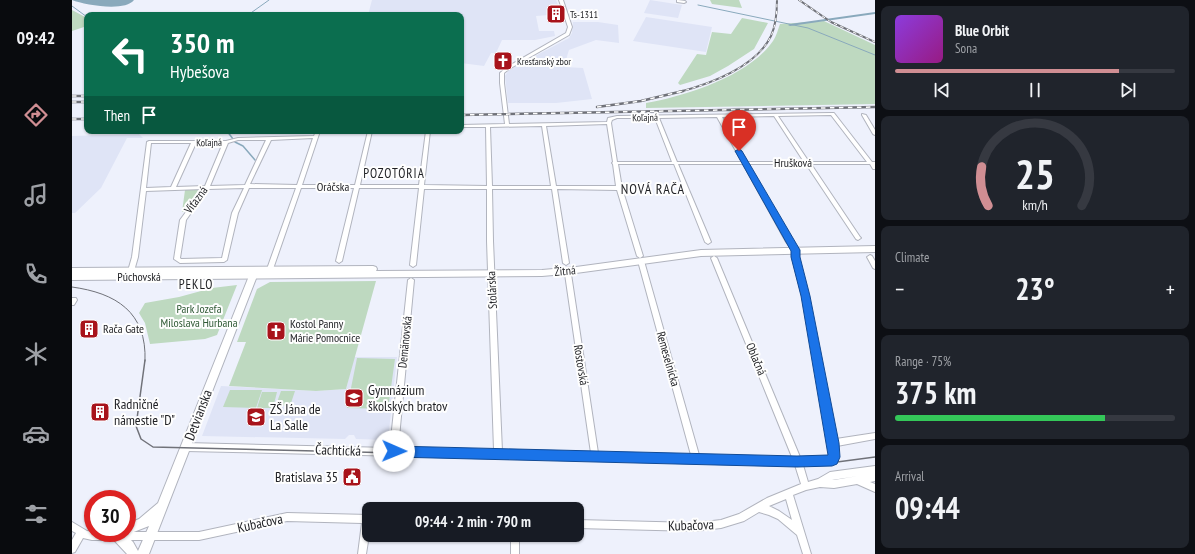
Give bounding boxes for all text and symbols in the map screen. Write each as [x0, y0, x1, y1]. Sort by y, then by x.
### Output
building icon: Ts-1311 [545, 3, 567, 25]
place label: Ts-1311 [570, 8, 598, 21]
text: Blue Orbit [955, 21, 1009, 40]
text: 350 m [170, 24, 234, 61]
text: 09:42 [17, 26, 55, 49]
icon: left [104, 28, 156, 80]
text: Sona [955, 40, 977, 57]
church icon: Kresťanský zbor [492, 50, 514, 72]
place label: Kresťanský zbor [517, 55, 571, 68]
text: Hybešova [170, 60, 230, 83]
icon: previous [931, 79, 953, 101]
icon: pause [1024, 79, 1046, 101]
icon: next [1117, 79, 1139, 101]
icon: directions [22, 101, 50, 129]
icon: arrive [138, 104, 160, 126]
text: Then [104, 106, 130, 125]
pin [722, 110, 756, 151]
street label: Koľajná [632, 111, 658, 124]
icon: arrive [728, 116, 750, 138]
street label: Koľajná [196, 136, 222, 149]
text: 25 [1015, 146, 1055, 199]
street label: Hrušková [774, 155, 812, 170]
district label: POZOTÓRIA [363, 165, 425, 182]
street label: Oráčska [317, 179, 349, 194]
district label: NOVÁ RAČA [621, 180, 685, 198]
icon: music [22, 181, 50, 209]
street label: Víťazná [180, 183, 211, 217]
text: km/h [1022, 194, 1048, 213]
text: Climate [895, 249, 929, 266]
icon: phone [22, 260, 50, 288]
street label: Žitná [554, 262, 576, 279]
street label: Púchovská [117, 269, 161, 284]
text: 23° [1015, 269, 1055, 308]
street label: Stolárska [483, 271, 500, 309]
text: − [895, 275, 904, 303]
text: + [1166, 275, 1175, 303]
district label: PEKLO [179, 276, 213, 293]
park label: Park Jozefa Miloslava Hurbana [161, 301, 238, 330]
street label: Demänovská [394, 315, 415, 369]
place label: Kostol Panny Márie Pomocnice [290, 316, 360, 345]
building icon: Rača Gate [78, 318, 100, 340]
church icon: Kostol Panny Márie Pomocnice [265, 320, 287, 342]
place label: Rača Gate [103, 321, 144, 336]
street label: Remeselnícka [653, 330, 684, 388]
icon: climate [22, 340, 50, 368]
street label: Oblačná [743, 340, 770, 377]
street label: Rostovská [571, 344, 592, 387]
text: Range · 75% [895, 353, 951, 370]
text: 375 km [895, 373, 976, 412]
place label: Gymnázium školských bratov [368, 381, 448, 415]
street label: Detvianska [180, 387, 216, 443]
school or university icon: Gymnázium školských bratov [343, 387, 365, 409]
place label: Radničné námestie "D" [114, 395, 175, 429]
place label: ZŠ Jána de La Salle [270, 400, 321, 434]
building icon: Radničné námestie "D" [89, 401, 111, 423]
school or university icon: ZŠ Jána de La Salle [245, 406, 267, 428]
icon: car [22, 420, 50, 448]
position arrow [373, 430, 415, 472]
street label: Čachtická [315, 440, 361, 460]
public building icon: Bratislava 35 [341, 466, 363, 488]
place label: Bratislava 35 [275, 468, 338, 486]
text: Arrival [895, 468, 924, 485]
text: 09:44 [895, 488, 960, 527]
speed limit sign: 30 [84, 490, 136, 542]
icon: filters [22, 500, 50, 528]
street label: Kubačova [236, 509, 284, 537]
text: 09:44 · 2 min · 790 m [415, 512, 531, 531]
street label: Kubačova [668, 515, 714, 535]

